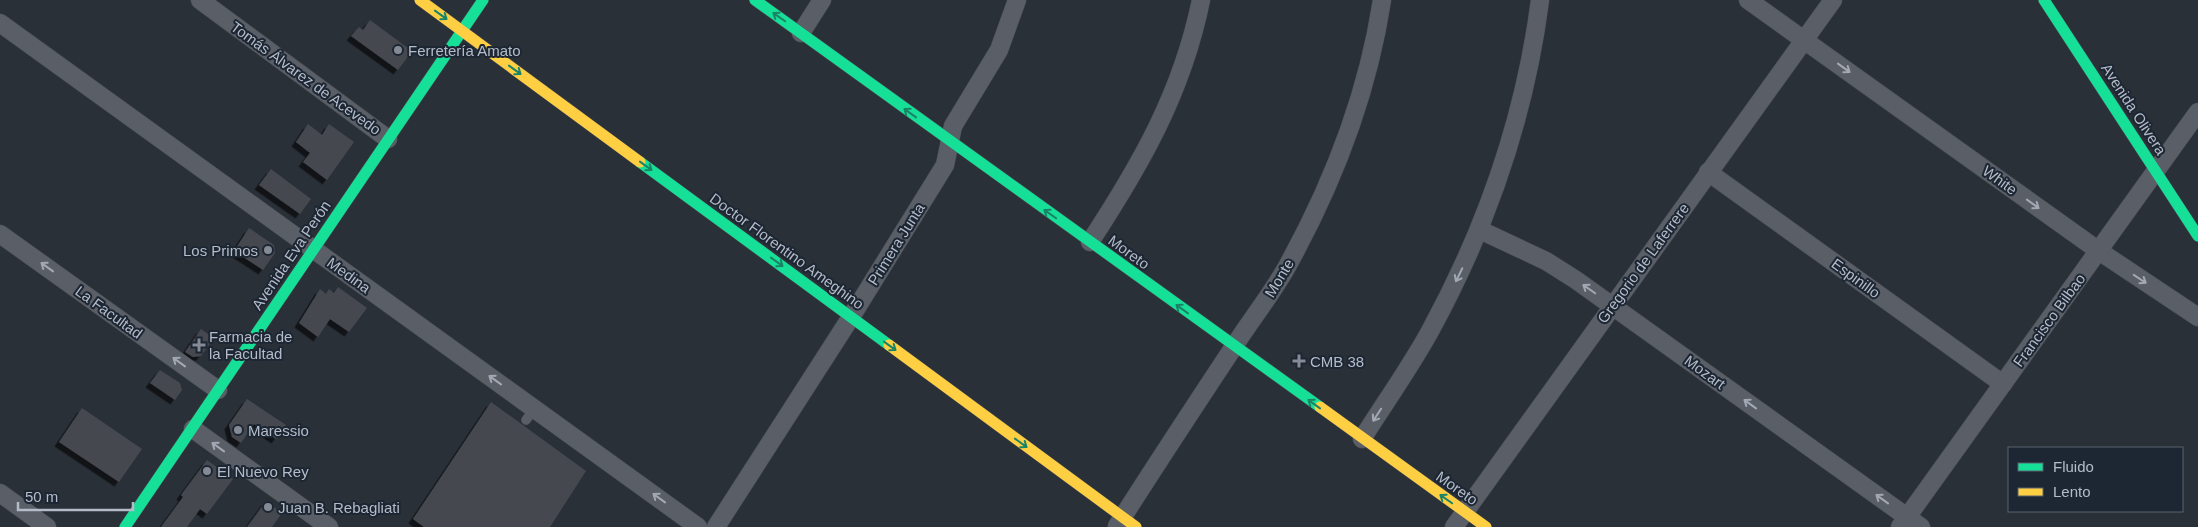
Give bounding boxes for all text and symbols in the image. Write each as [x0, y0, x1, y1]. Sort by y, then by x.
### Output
one-way arrow [433, 10, 447, 20]
one-way arrow [772, 12, 786, 22]
street label: Tomás Álvarez de Acevedo [228, 18, 384, 138]
place label: Ferretería Amato [408, 42, 521, 59]
marker: Ferretería Amato [392, 44, 404, 56]
street label: Avenida Olivera [2098, 60, 2170, 158]
one-way arrow [1837, 63, 1851, 73]
one-way arrow [508, 65, 522, 75]
one-way arrow [903, 108, 917, 118]
one-way arrow [639, 161, 653, 171]
street label: White [1979, 162, 2021, 198]
street label: Doctor Florentino Ameghino [707, 189, 867, 313]
street label: Avenida Eva Perón [248, 197, 334, 313]
street label: Primera Junta [864, 199, 928, 288]
one-way arrow [2026, 199, 2040, 209]
street label: Gregorio de Laferrere [1594, 200, 1692, 326]
one-way arrow [1044, 209, 1058, 219]
street label: Moreto [1105, 231, 1153, 273]
place label: Los Primos [183, 242, 258, 259]
marker: Los Primos [262, 244, 274, 256]
street label: Medina [324, 254, 374, 297]
street label: Espinillo [1828, 255, 1884, 301]
street label: Monte [1261, 256, 1297, 300]
one-way arrow [770, 257, 784, 267]
one-way arrow [40, 262, 54, 272]
one-way arrow [1454, 267, 1464, 282]
street label: Francisco Bilbao [2010, 270, 2088, 370]
one-way arrow [2132, 274, 2146, 284]
street label: La Facultad [72, 282, 146, 342]
one-way arrow [1582, 284, 1596, 294]
one-way arrow [1176, 304, 1190, 314]
place label: Farmacia de la Facultad [209, 328, 292, 362]
marker: Farmacia de la Facultad [193, 339, 205, 351]
one-way arrow [883, 341, 897, 351]
street label: Mozart [1681, 352, 1729, 393]
place label: CMB 38 [1310, 353, 1364, 370]
marker: CMB 38 [1292, 354, 1306, 368]
one-way arrow [172, 357, 186, 367]
one-way arrow [489, 375, 503, 385]
one-way arrow [1307, 399, 1321, 409]
one-way arrow [1743, 399, 1757, 409]
one-way arrow [1372, 407, 1382, 421]
place label: Maressio [248, 422, 309, 439]
marker: Maressio [232, 424, 244, 436]
one-way arrow [1014, 437, 1027, 448]
one-way arrow [211, 442, 225, 452]
legend [2008, 447, 2183, 512]
text: Fluido [2053, 458, 2094, 475]
place label: El Nuevo Rey [217, 463, 309, 480]
marker: El Nuevo Rey [201, 465, 213, 477]
street label: Moreto [1433, 468, 1481, 508]
scale bar [18, 480, 132, 512]
text: Lento [2053, 483, 2091, 500]
text: 50 m [25, 488, 58, 505]
one-way arrow [652, 493, 666, 503]
one-way arrow [1439, 494, 1453, 504]
one-way arrow [1875, 494, 1889, 504]
place label: Juan B. Rebagliati [278, 499, 400, 516]
marker: Juan B. Rebagliati [262, 501, 274, 513]

